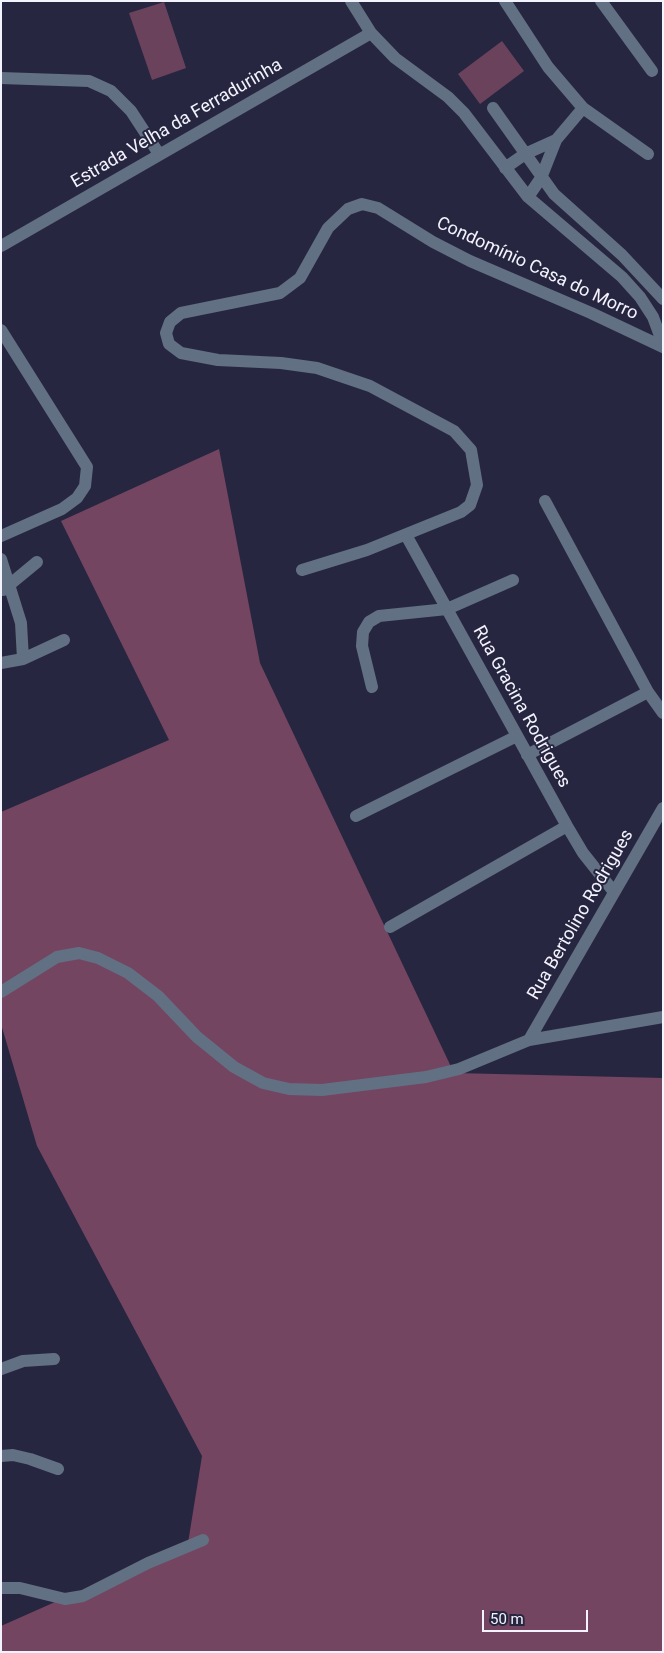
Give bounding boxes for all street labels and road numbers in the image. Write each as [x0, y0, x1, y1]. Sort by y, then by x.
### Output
street label: Estrada Velha da Ferradurinha [68, 55, 286, 193]
street label: Condomínio Casa do Morro [433, 213, 641, 325]
street label: Rua Gracina Rodrigues [467, 622, 575, 792]
street label: Rua Bertolino Rodrigues [523, 826, 639, 1004]

